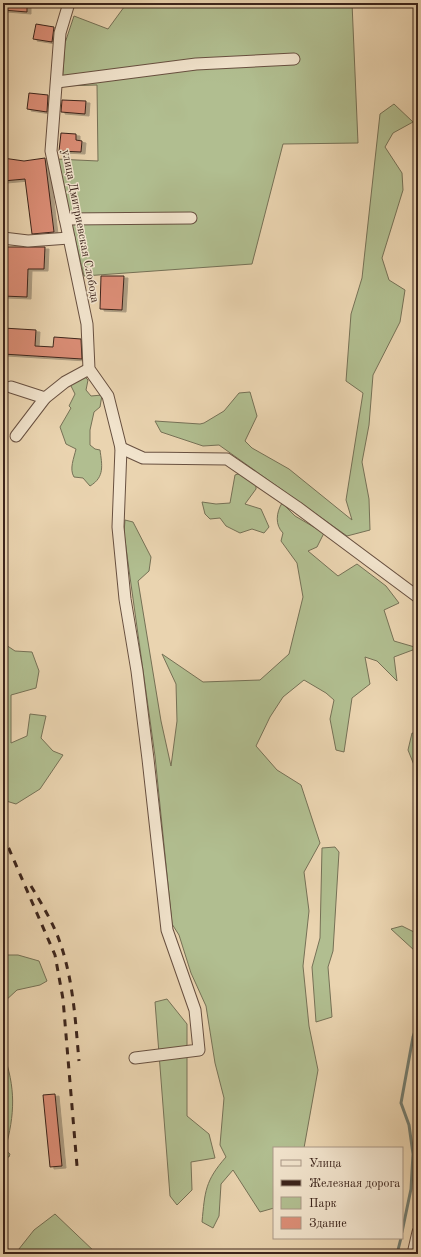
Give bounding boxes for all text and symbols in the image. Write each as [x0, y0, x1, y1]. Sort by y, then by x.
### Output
street label: улица Дмитриевская Слобода [59, 148, 101, 304]
legend [273, 1147, 403, 1239]
text: Улица [309, 1158, 342, 1170]
text: Железная дорога [309, 1178, 400, 1190]
text: Парк [309, 1198, 337, 1210]
text: Здание [309, 1218, 347, 1230]

